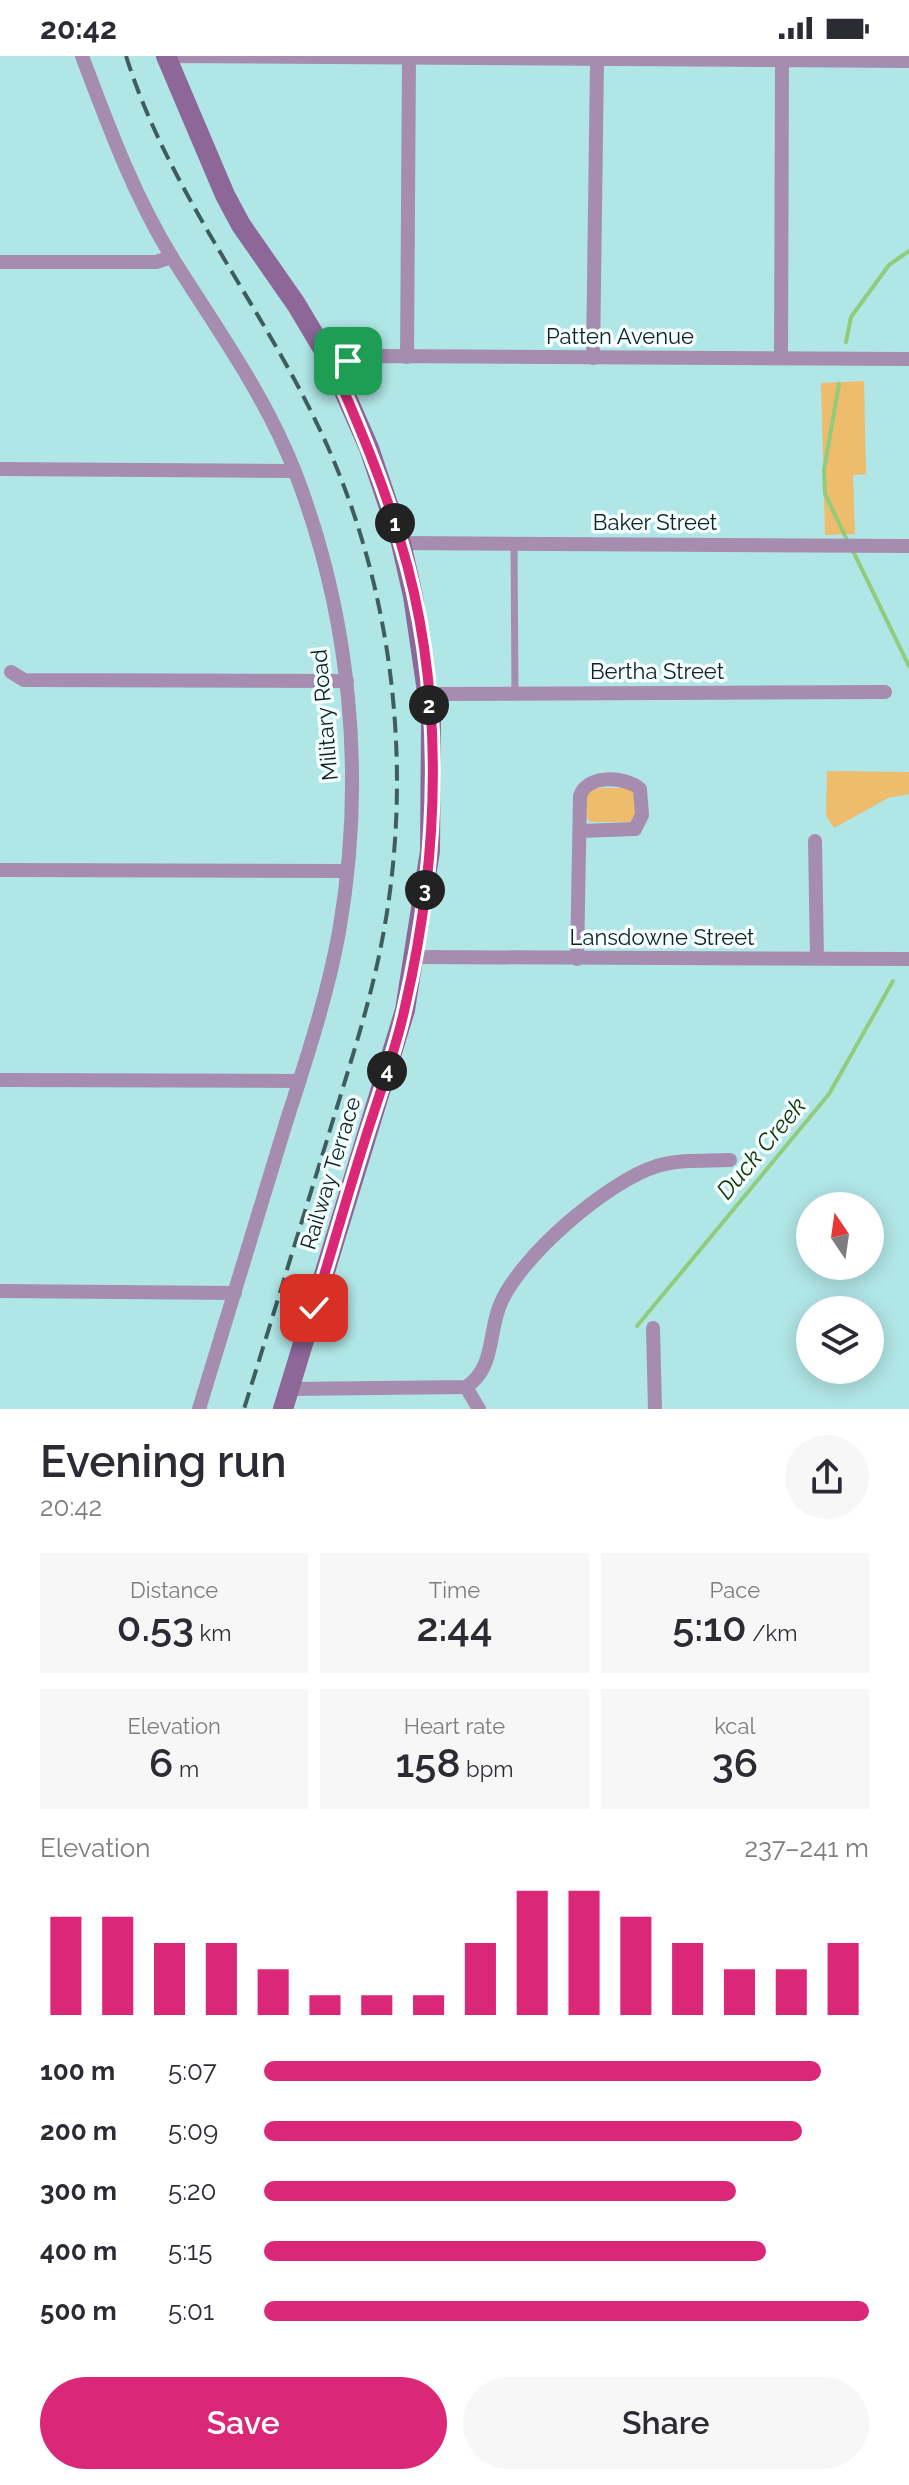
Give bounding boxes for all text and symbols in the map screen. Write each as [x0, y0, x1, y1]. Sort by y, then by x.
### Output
text: 20:42 [40, 11, 117, 46]
street label: Patten Avenue [546, 323, 694, 349]
pin [314, 327, 382, 395]
icon: arrive [326, 339, 370, 383]
pin: 1 [375, 503, 415, 543]
street label: Baker Street [593, 509, 718, 535]
text: 1 [390, 510, 400, 536]
street label: Military Road [305, 648, 343, 782]
street label: Bertha Street [590, 658, 725, 684]
pin: 2 [409, 685, 449, 725]
text: 2 [423, 692, 435, 718]
pin: 3 [405, 870, 445, 910]
text: 3 [419, 877, 431, 903]
street label: Lansdowne Street [570, 924, 755, 950]
pin: 4 [367, 1051, 407, 1091]
text: 4 [381, 1058, 393, 1084]
water label: Duck Creek [710, 1091, 812, 1205]
street label: Railway Terrace [294, 1093, 366, 1252]
north arrow [796, 1192, 884, 1280]
map controls [796, 1192, 884, 1384]
pin [280, 1274, 348, 1342]
icon: check [292, 1286, 336, 1330]
button: layers [796, 1296, 884, 1384]
button: share [785, 1435, 869, 1519]
text: Evening run [40, 1436, 287, 1487]
text: 20:42 [40, 1492, 102, 1522]
text: Distance [130, 1577, 218, 1603]
text: Time [429, 1577, 480, 1603]
text: Pace [710, 1577, 760, 1603]
text: 0.53 [117, 1603, 194, 1650]
text: 2:44 [416, 1603, 492, 1650]
text: 5:10 [672, 1603, 747, 1650]
text: km [194, 1620, 231, 1646]
text: /km [747, 1620, 797, 1646]
text: Elevation [127, 1713, 221, 1739]
text: Heart rate [404, 1713, 505, 1739]
text: kcal [714, 1713, 755, 1739]
text: 6 [149, 1739, 173, 1786]
text: 158 [396, 1739, 460, 1786]
text: 36 [712, 1739, 758, 1786]
text: m [173, 1756, 199, 1782]
text: bpm [460, 1756, 513, 1782]
text: Elevation [40, 1833, 150, 1863]
text: 237–241 m [744, 1833, 869, 1863]
text: 100 m [40, 2056, 115, 2086]
text: 5:07 [168, 2056, 217, 2086]
text: 200 m [40, 2116, 117, 2146]
text: 5:09 [168, 2116, 218, 2146]
text: 300 m [40, 2176, 117, 2206]
text: 5:20 [168, 2176, 217, 2206]
text: 400 m [40, 2236, 117, 2266]
text: 5:15 [168, 2236, 212, 2266]
text: 500 m [40, 2296, 117, 2326]
text: 5:01 [168, 2296, 214, 2326]
button: Save [40, 2377, 447, 2469]
button: Share [463, 2377, 869, 2469]

